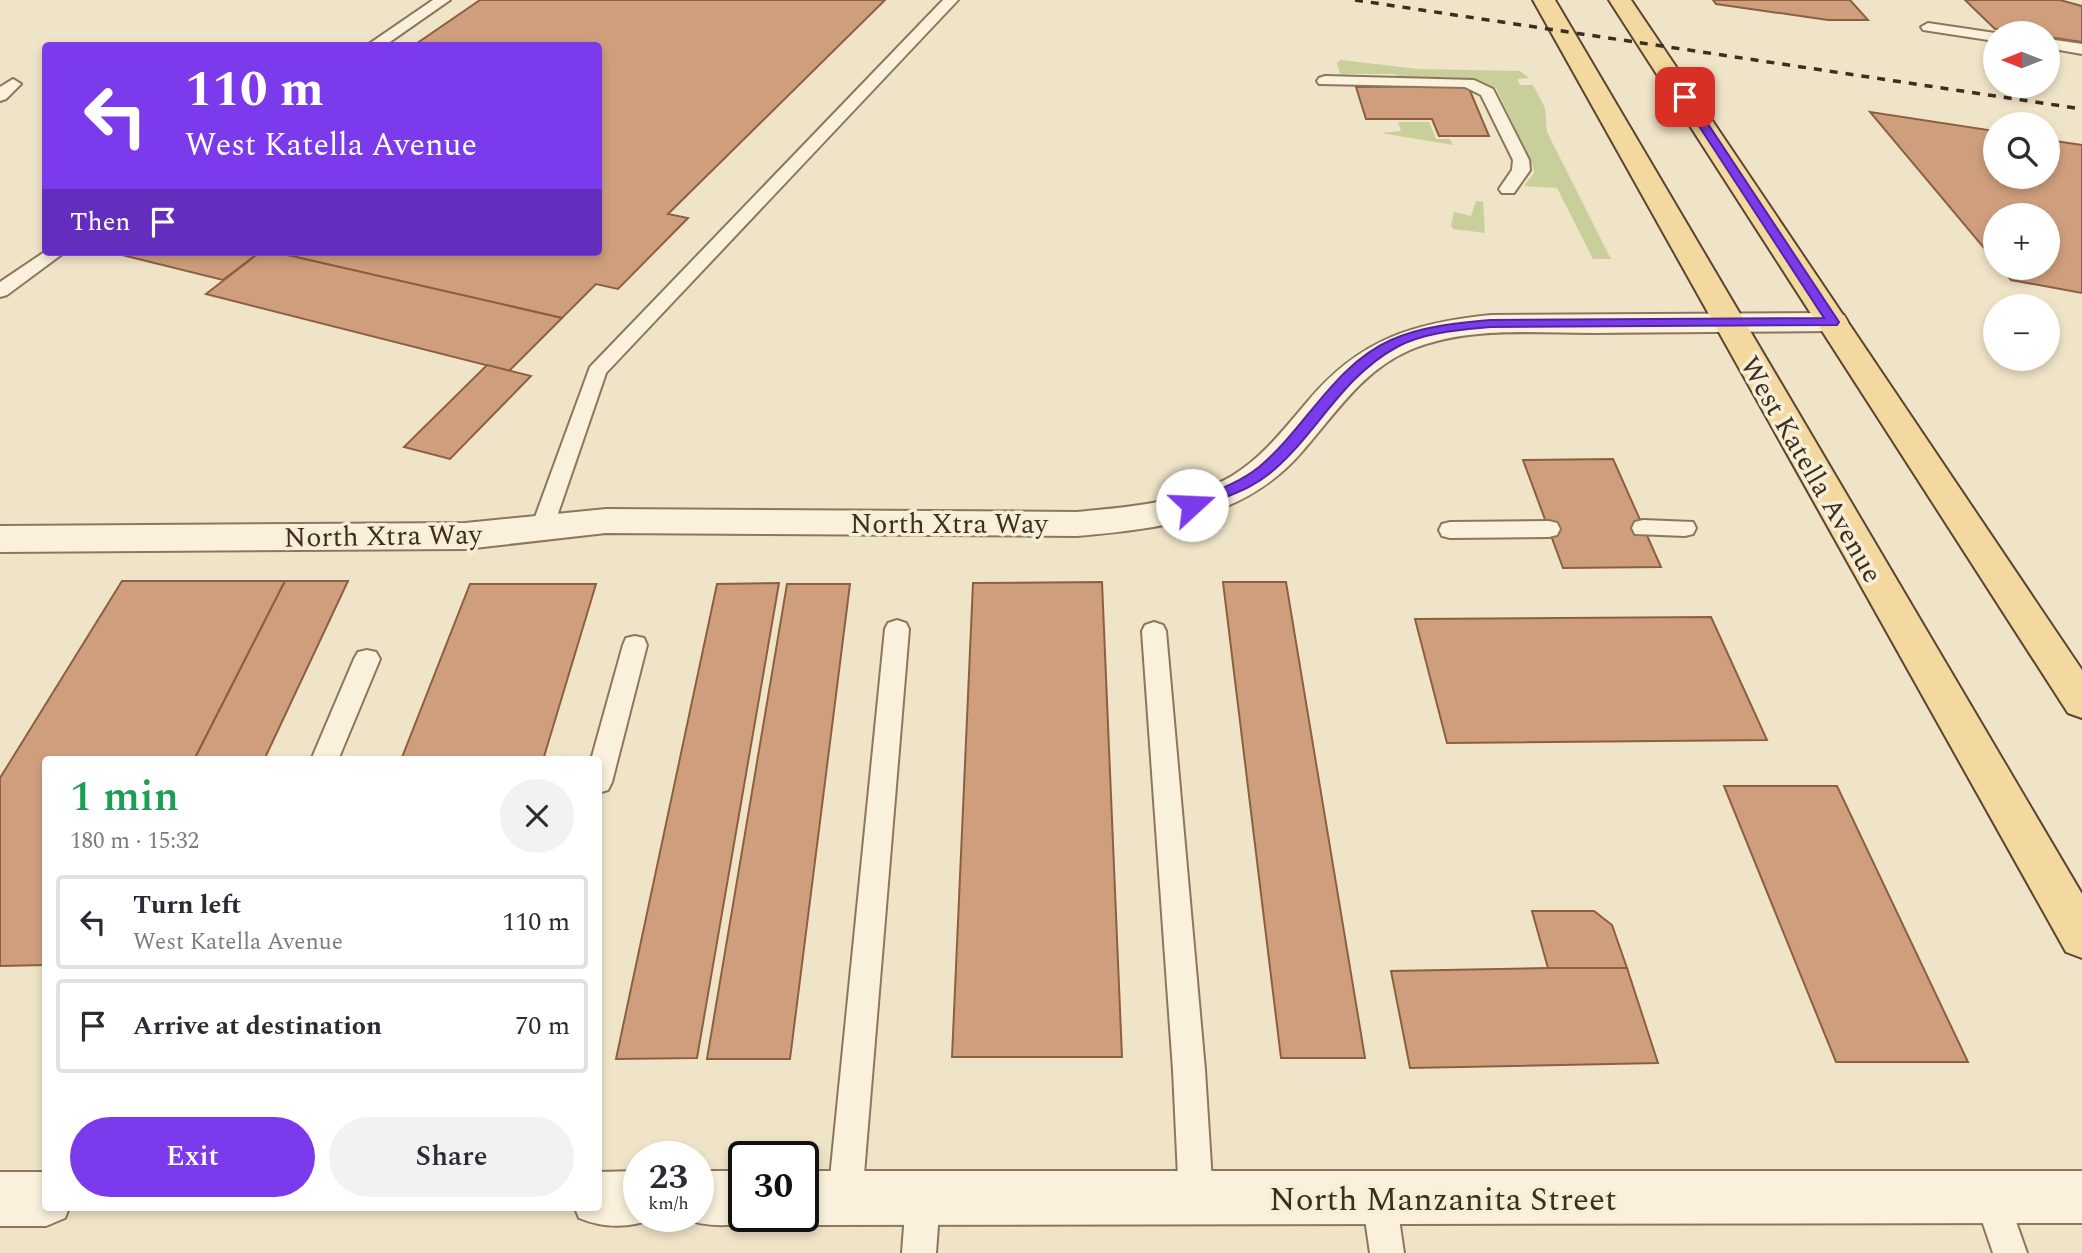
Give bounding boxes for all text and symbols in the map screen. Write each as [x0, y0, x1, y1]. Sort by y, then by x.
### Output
north arrow [1983, 21, 2060, 98]
map controls [1983, 21, 2060, 371]
text: 110 m [185, 53, 324, 128]
pin [1655, 67, 1715, 127]
icon: left [70, 70, 161, 161]
icon: arrive [1666, 78, 1704, 116]
button: search [1983, 112, 2060, 189]
text: West Katella Avenue [185, 121, 477, 170]
text: Then [70, 202, 130, 242]
icon: arrive [144, 203, 182, 241]
button: + [1983, 203, 2060, 280]
button: − [1983, 294, 2060, 371]
street label: West Katella Avenue [1728, 348, 1893, 591]
position arrow [1155, 468, 1229, 542]
street label: North Xtra Way [850, 503, 1050, 546]
street label: North Xtra Way [284, 513, 484, 560]
text: 1 min [70, 766, 179, 829]
button: close [500, 779, 574, 853]
text: 180 m · 15:32 [70, 824, 199, 859]
text: Turn left [133, 885, 241, 925]
text: 110 m [502, 902, 570, 942]
icon: left [74, 903, 112, 941]
text: West Katella Avenue [133, 925, 343, 960]
text: Arrive at destination [133, 1006, 382, 1046]
text: 70 m [515, 1006, 570, 1046]
icon: arrive [74, 1007, 112, 1045]
button: Exit [70, 1117, 315, 1197]
button: Share [329, 1117, 574, 1197]
speed limit sign: 30 [728, 1141, 819, 1232]
text: 23 [649, 1151, 688, 1204]
street label: North Manzanita Street [1269, 1175, 1617, 1225]
text: km/h [648, 1190, 689, 1217]

